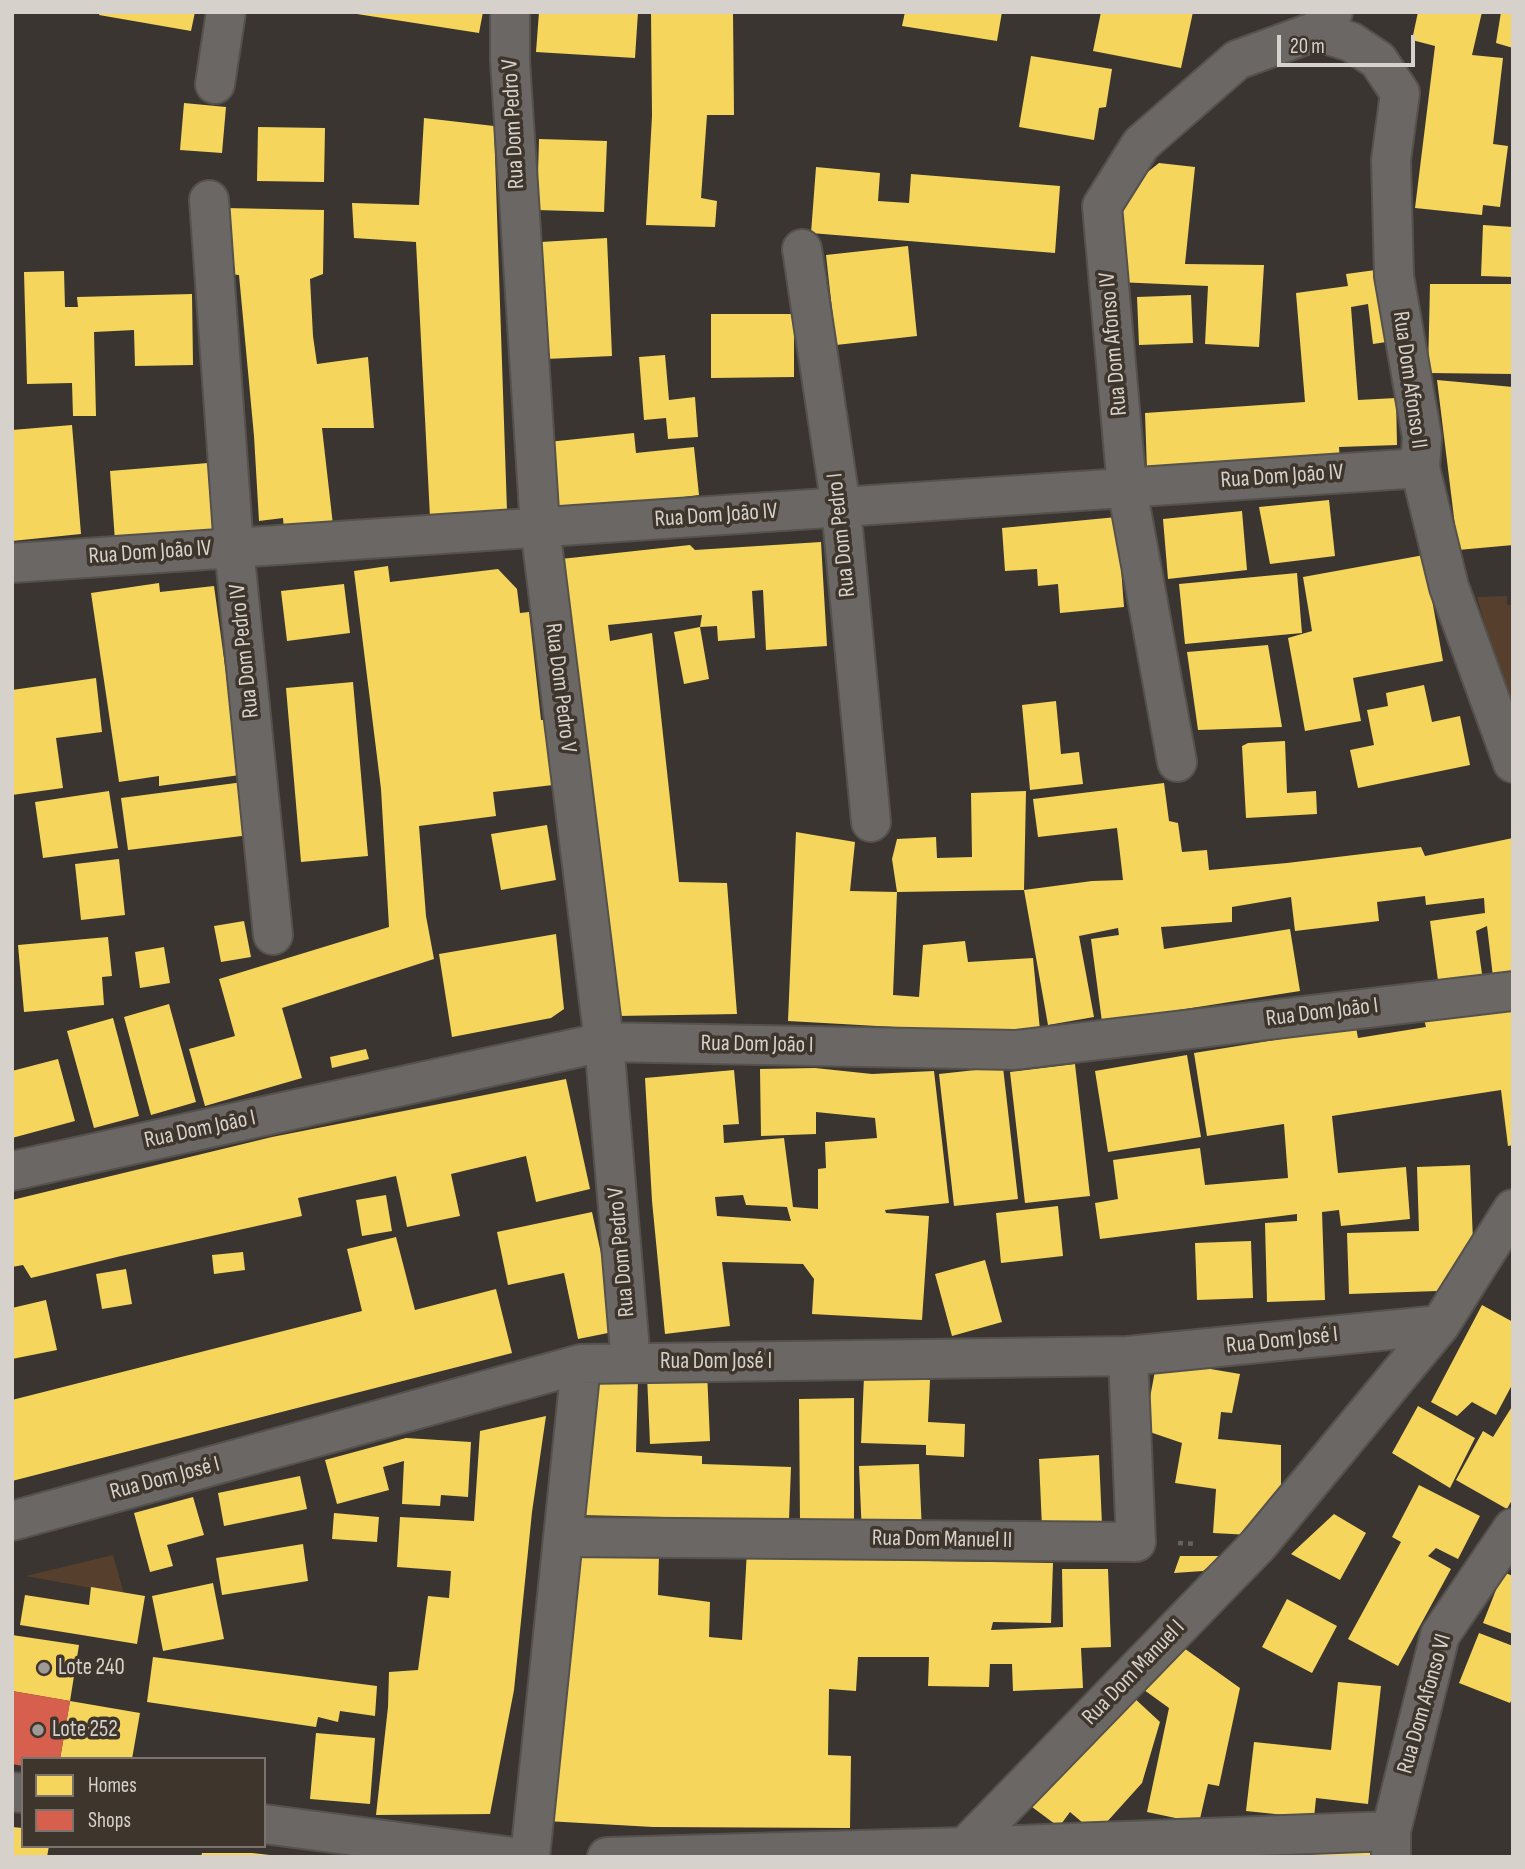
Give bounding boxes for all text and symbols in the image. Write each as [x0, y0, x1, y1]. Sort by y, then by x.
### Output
scale bar [1280, 21, 1418, 65]
text: 20 m [1290, 34, 1325, 59]
street label: Rua Dom Pedro V [497, 58, 531, 190]
street label: Rua Dom Afonso IV [1094, 271, 1134, 417]
street label: Rua Dom Afonso II [1386, 310, 1432, 450]
street label: Rua Dom João IV [1220, 459, 1344, 495]
street label: Rua Dom Pedro I [822, 472, 862, 598]
street label: Rua Dom João IV [654, 498, 778, 534]
street label: Rua Dom João IV [88, 535, 212, 571]
street label: Rua Dom Pedro IV [224, 582, 266, 720]
street label: Rua Dom Pedro V [538, 622, 582, 754]
street label: Rua Dom João I [1264, 992, 1380, 1034]
street label: Rua Dom João I [700, 1030, 814, 1060]
street label: Rua Dom João I [142, 1105, 258, 1155]
street label: Rua Dom Pedro V [603, 1186, 641, 1318]
street label: Rua Dom José I [1225, 1321, 1339, 1361]
street label: Rua Dom José I [660, 1348, 772, 1376]
street label: Rua Dom José I [107, 1451, 223, 1507]
street label: Rua Dom Manuel II [872, 1525, 1012, 1555]
street label: Rua Dom Manuel I [1077, 1615, 1191, 1731]
street label: Rua Dom Afonso VI [1392, 1631, 1458, 1777]
place label: Lote 240 [58, 1654, 125, 1682]
marker: Lote 240 [36, 1660, 52, 1676]
place label: Lote 252 [52, 1716, 118, 1744]
marker: Lote 252 [30, 1722, 46, 1738]
legend [21, 1757, 266, 1848]
text: Homes [88, 1773, 137, 1798]
text: Shops [88, 1808, 131, 1833]

